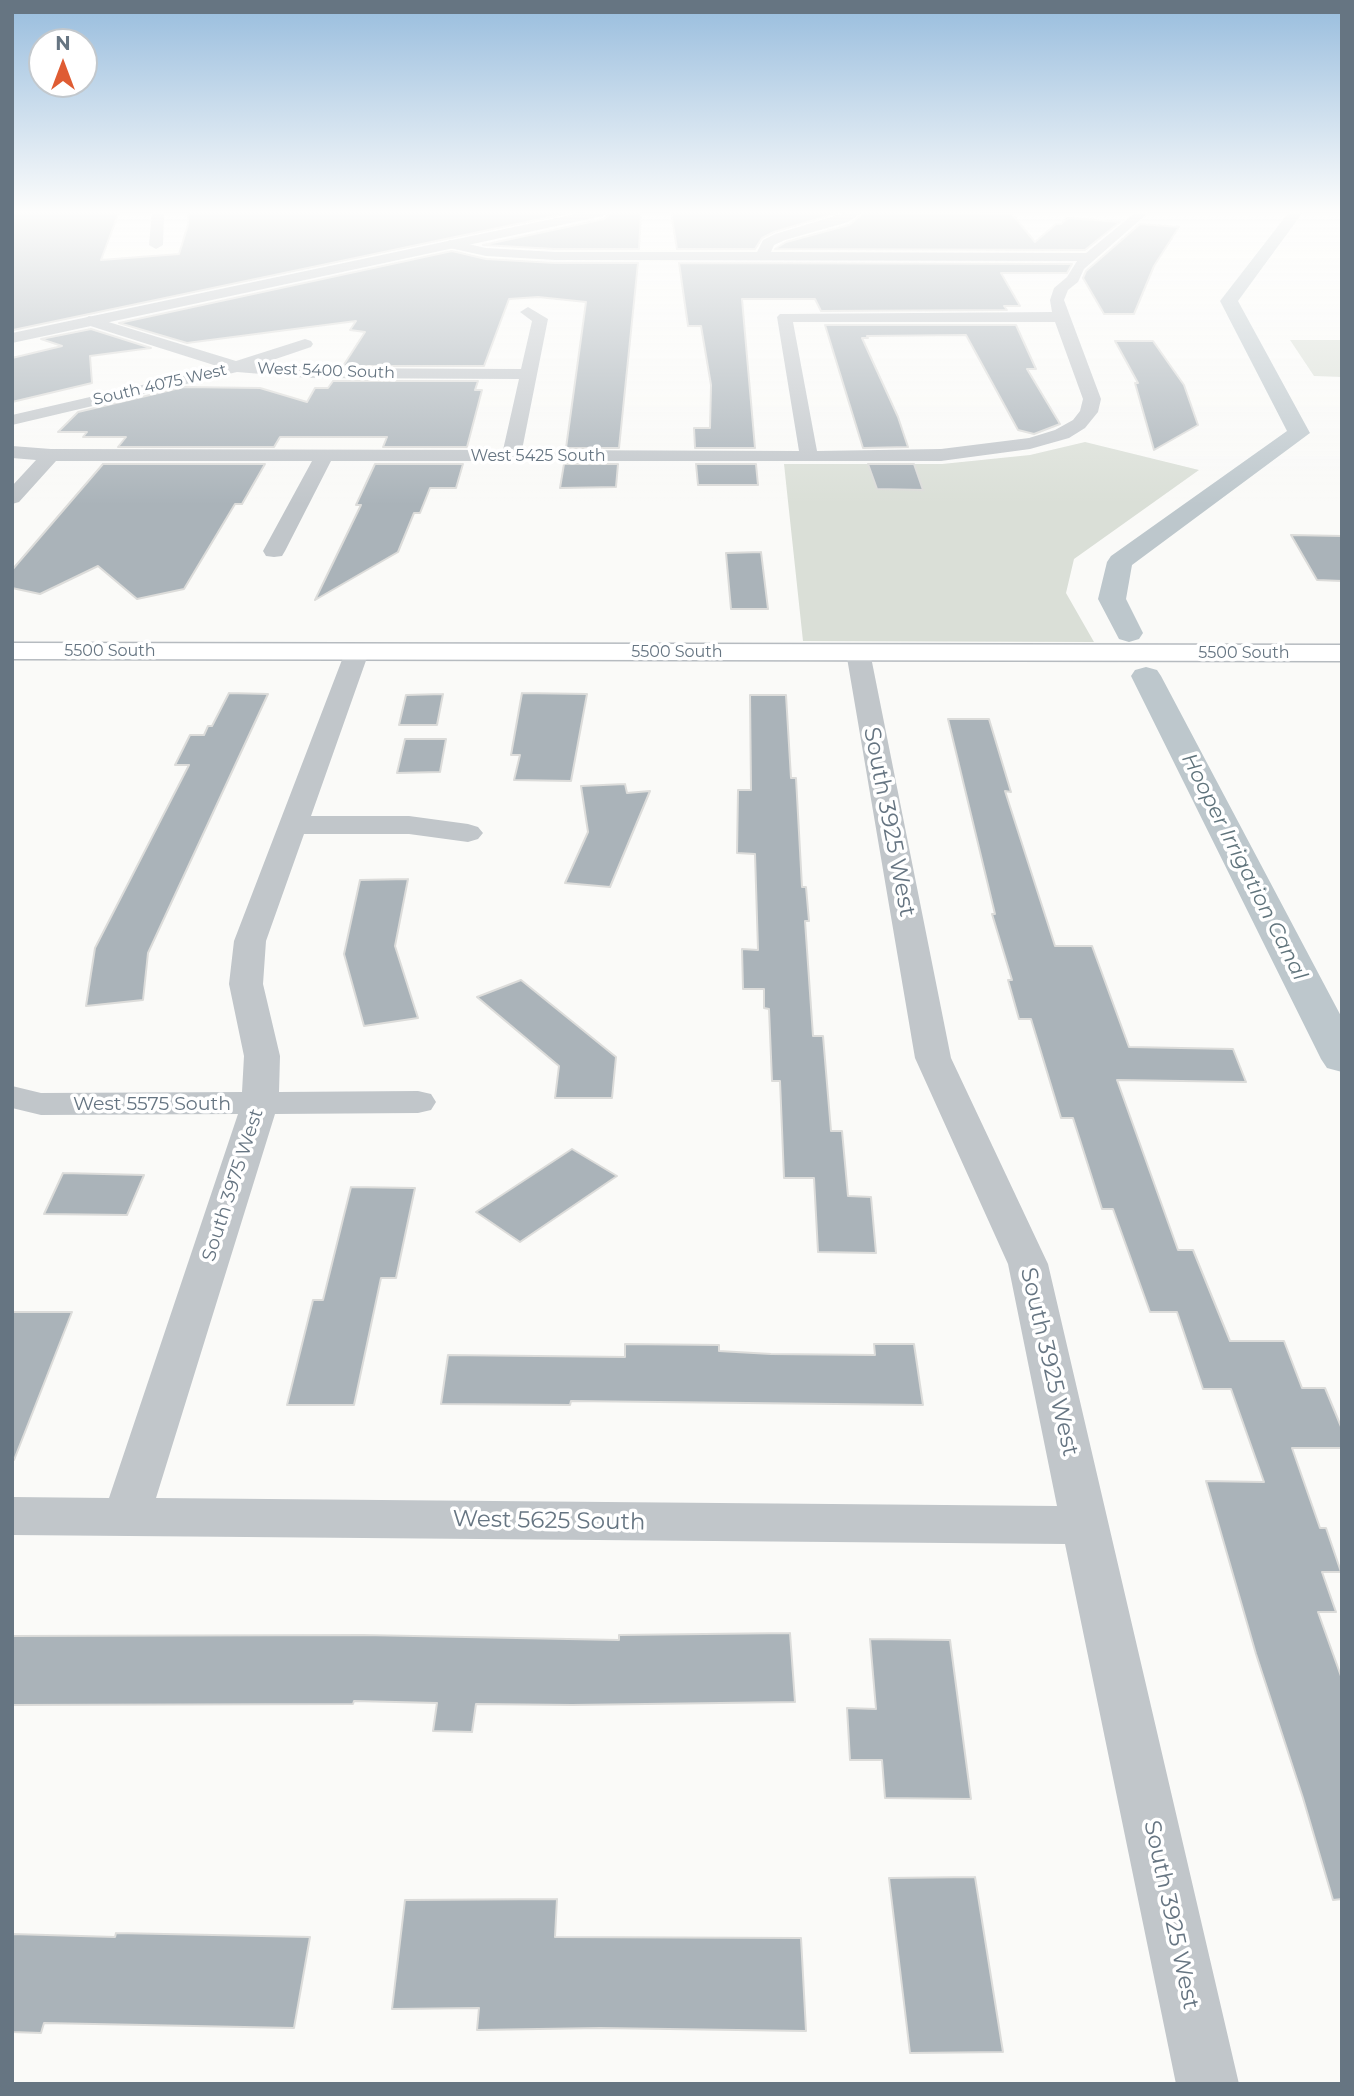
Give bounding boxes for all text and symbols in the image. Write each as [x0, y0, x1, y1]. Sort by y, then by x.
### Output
north arrow [28, 28, 98, 98]
text: N [55, 32, 71, 55]
street label: West 5400 South [257, 359, 395, 383]
street label: South 4075 West [91, 360, 229, 410]
street label: West 5425 South [471, 446, 605, 466]
street label: 5500 South [64, 641, 156, 661]
street label: 5500 South [631, 642, 723, 662]
street label: 5500 South [1198, 643, 1290, 663]
street label: South 3925 West [857, 725, 921, 919]
water label: Hooper Irrigation Canal [1176, 749, 1312, 985]
street label: West 5575 South [73, 1093, 231, 1115]
street label: South 3975 West [198, 1106, 268, 1264]
street label: South 3925 West [1014, 1265, 1084, 1459]
street label: West 5625 South [452, 1506, 646, 1536]
street label: South 3925 West [1137, 1818, 1205, 2012]

